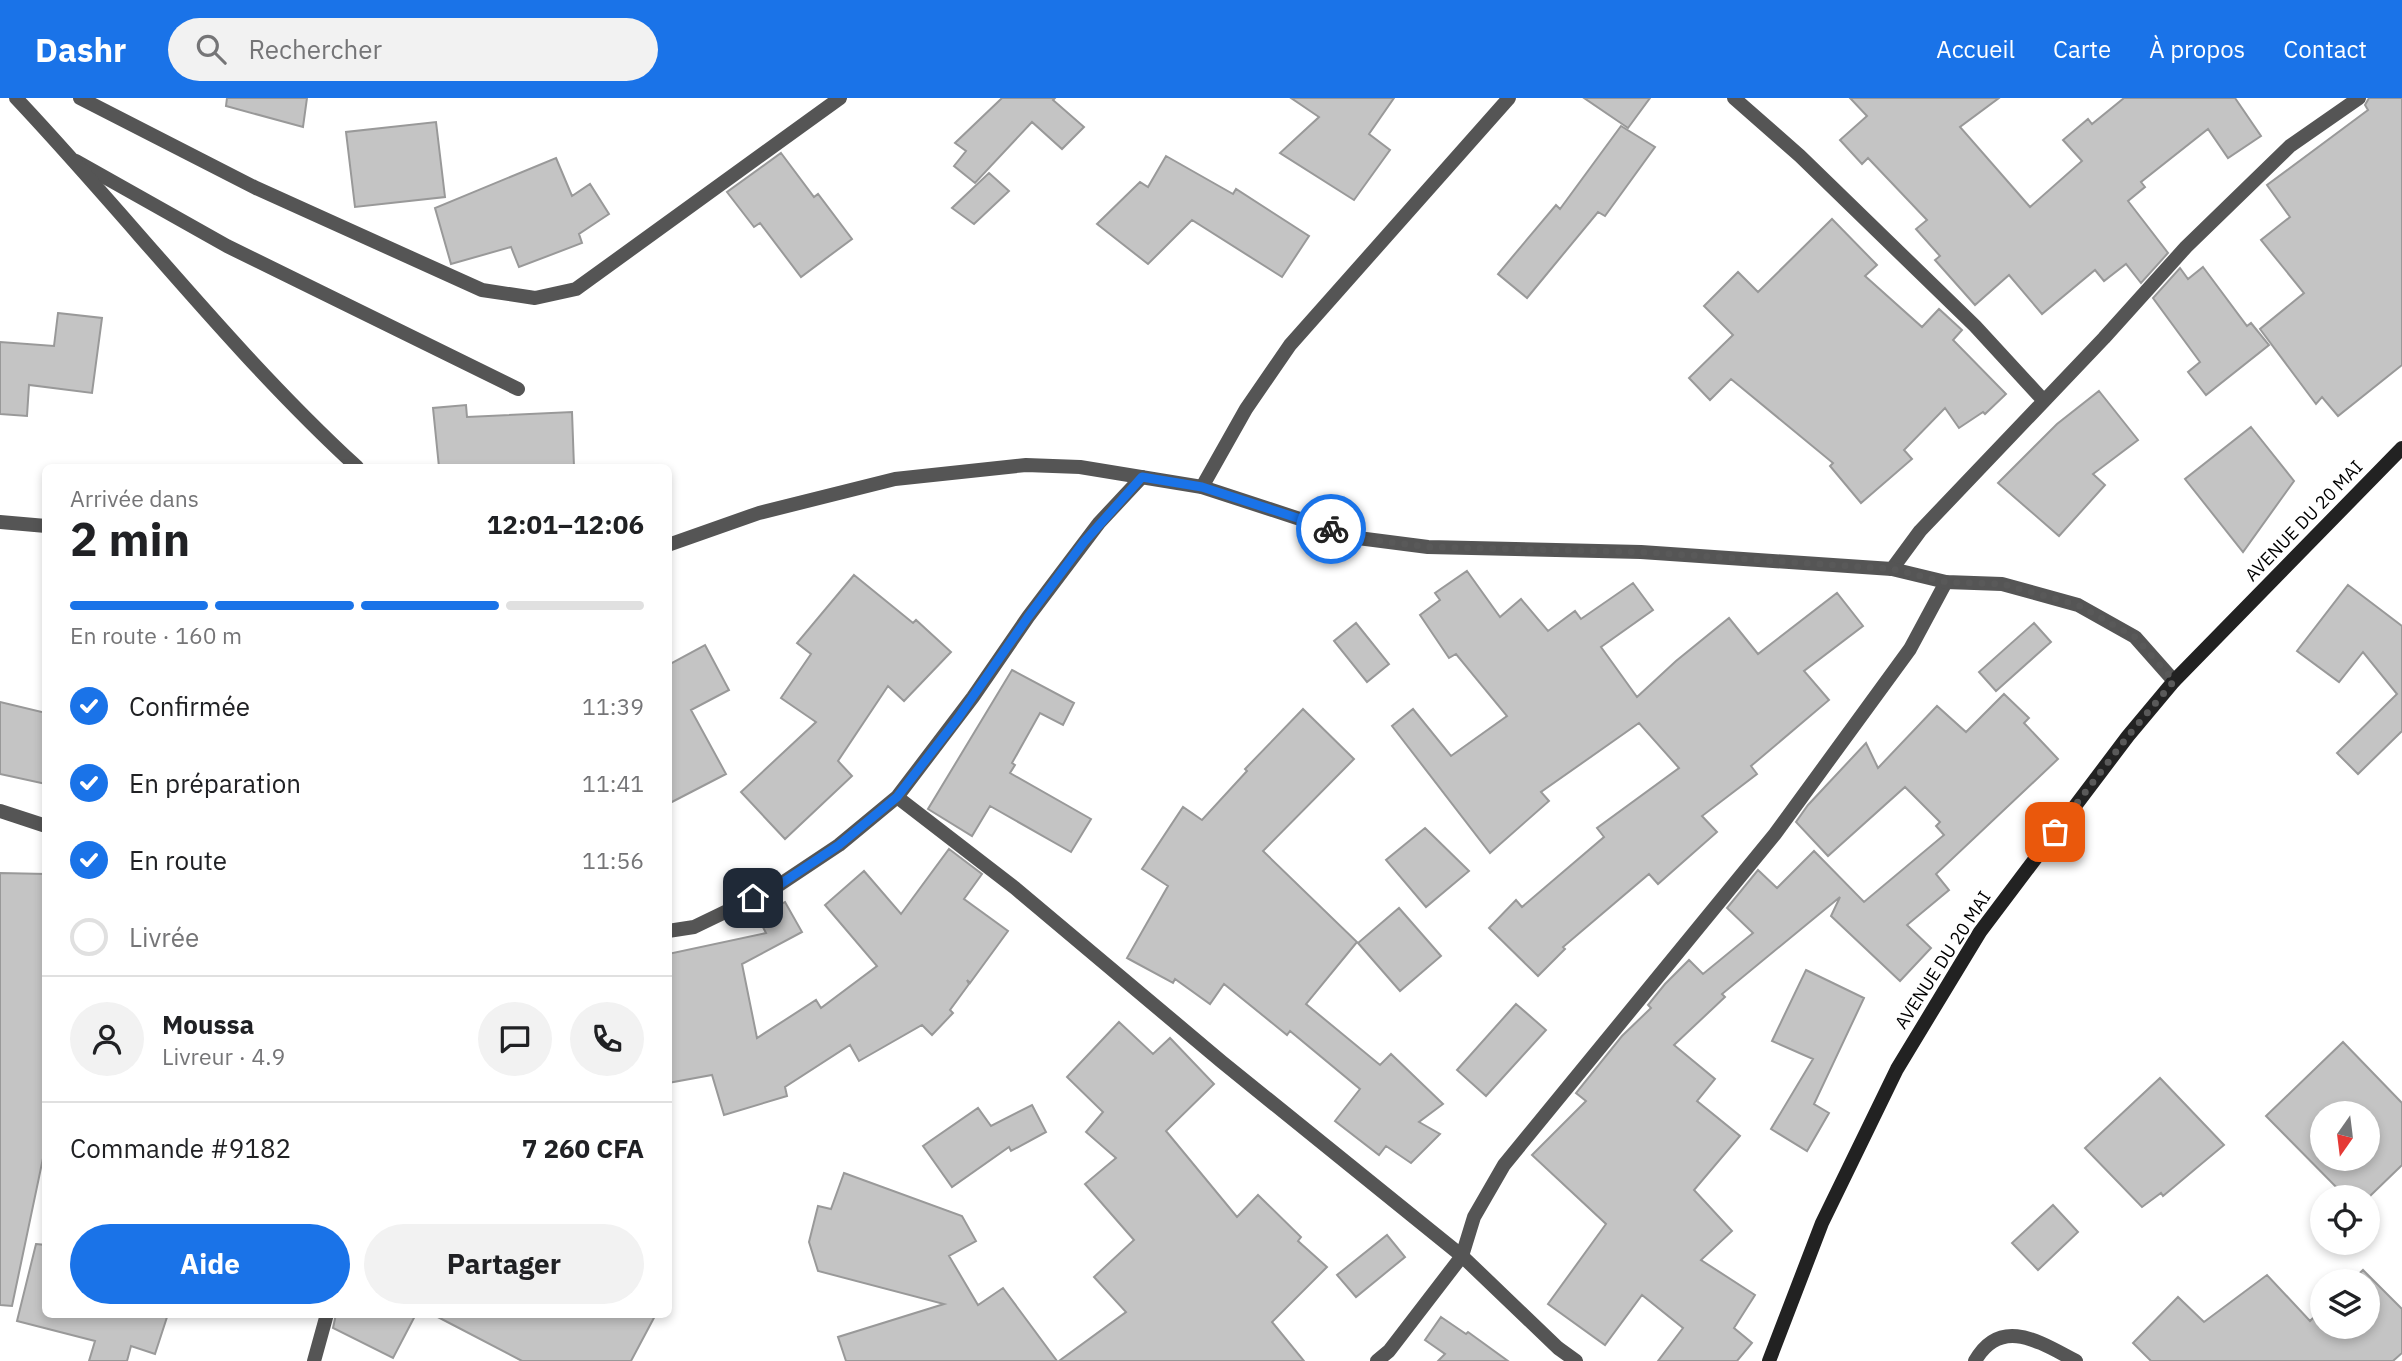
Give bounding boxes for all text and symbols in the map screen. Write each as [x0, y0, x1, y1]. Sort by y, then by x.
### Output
search box [168, 18, 658, 81]
text: Dashr [35, 28, 126, 71]
icon: search [192, 30, 230, 68]
text: Rechercher [248, 32, 382, 66]
text: Accueil [1936, 33, 2015, 65]
text: Carte [2053, 33, 2111, 65]
text: À propos [2149, 33, 2245, 65]
text: Contact [2283, 33, 2367, 65]
street label: AVENUE DU 20 MAI [2240, 455, 2367, 586]
text: Arrivée dans [70, 483, 199, 513]
courier [1296, 494, 1366, 564]
text: 12:01–12:06 [487, 507, 644, 541]
text: 2 min [70, 509, 190, 569]
icon: bike [1312, 510, 1350, 548]
text: En route · 160 m [70, 620, 242, 650]
icon: check [70, 687, 108, 725]
text: Confirmée [129, 689, 250, 723]
text: 11:39 [582, 691, 644, 721]
icon: check [70, 764, 108, 802]
text: En préparation [129, 766, 301, 800]
text: 11:41 [582, 768, 644, 798]
pin [2025, 802, 2085, 862]
icon: bag [2036, 813, 2074, 851]
icon: check [70, 841, 108, 879]
text: En route [129, 843, 227, 877]
text: 11:56 [582, 845, 644, 875]
pin [723, 868, 783, 928]
icon: home [734, 879, 772, 917]
street label: AVENUE DU 20 MAI [1889, 887, 1996, 1033]
text: Livrée [129, 920, 199, 954]
button: person [70, 1002, 144, 1076]
button: chat [478, 1002, 552, 1076]
button: phone [570, 1002, 644, 1076]
text: Moussa [162, 1007, 254, 1041]
text: Livreur · 4.9 [162, 1041, 285, 1071]
north arrow [2310, 1101, 2380, 1171]
map controls [2310, 1101, 2380, 1339]
text: Commande #9182 [70, 1131, 291, 1165]
text: 7 260 CFA [522, 1131, 644, 1165]
button: locate [2310, 1185, 2380, 1255]
button: Aide [70, 1224, 350, 1304]
button: Partager [364, 1224, 644, 1304]
button: layers [2310, 1269, 2380, 1339]

